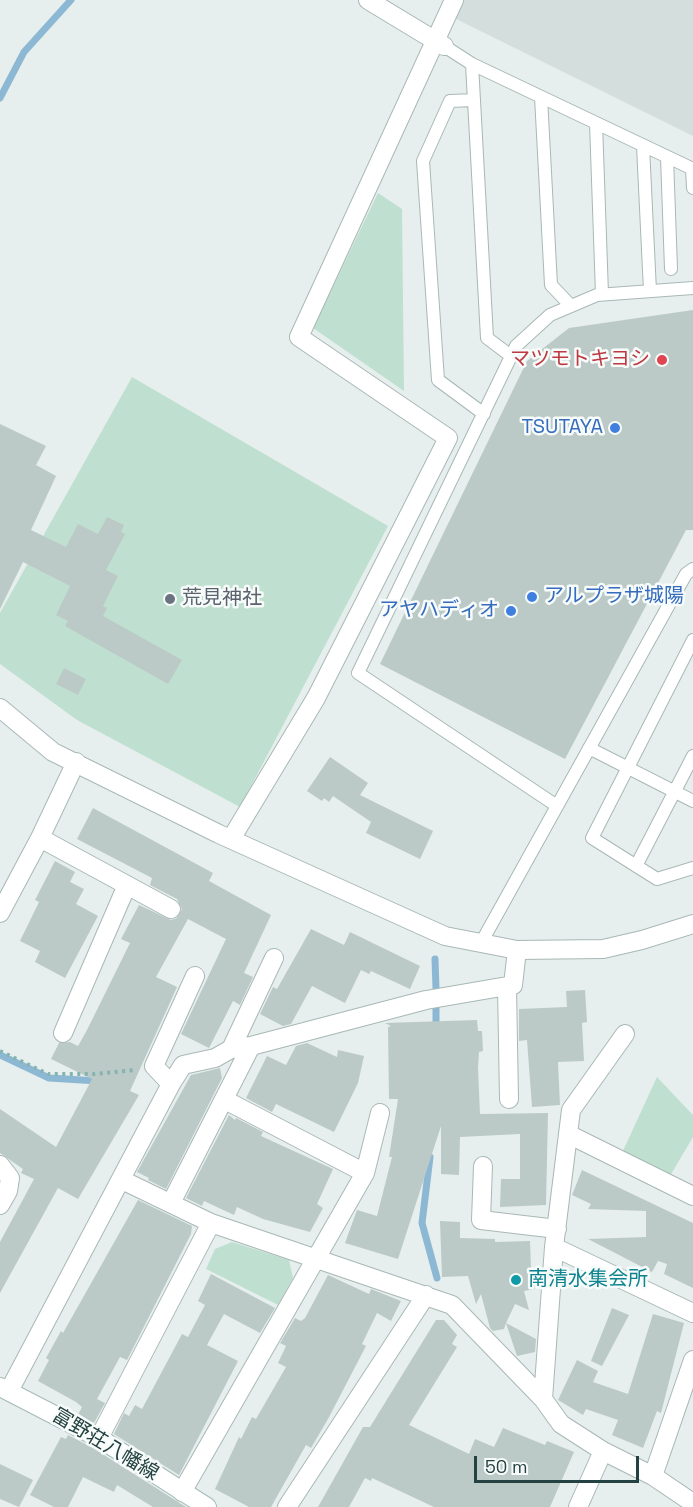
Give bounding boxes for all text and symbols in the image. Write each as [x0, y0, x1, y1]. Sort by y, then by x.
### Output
place label: マツモトキヨシ [510, 348, 650, 372]
marker: マツモトキヨシ [655, 353, 669, 367]
place label: TSUTAYA [521, 416, 603, 440]
marker: TSUTAYA [608, 421, 622, 435]
place label: アルプラザ城陽 [544, 585, 684, 609]
place label: 荒見神社 [182, 587, 262, 611]
marker: アルプラザ城陽 [525, 590, 539, 604]
marker: 荒見神社 [163, 592, 177, 606]
place label: アヤハディオ [379, 599, 499, 623]
marker: アヤハディオ [504, 604, 518, 618]
place label: 南清水集会所 [528, 1268, 648, 1292]
marker: 南清水集会所 [509, 1273, 523, 1287]
street label: 富野荘八幡線 [47, 1404, 163, 1486]
scale bar [477, 1444, 642, 1482]
text: 50 m [485, 1455, 527, 1478]

